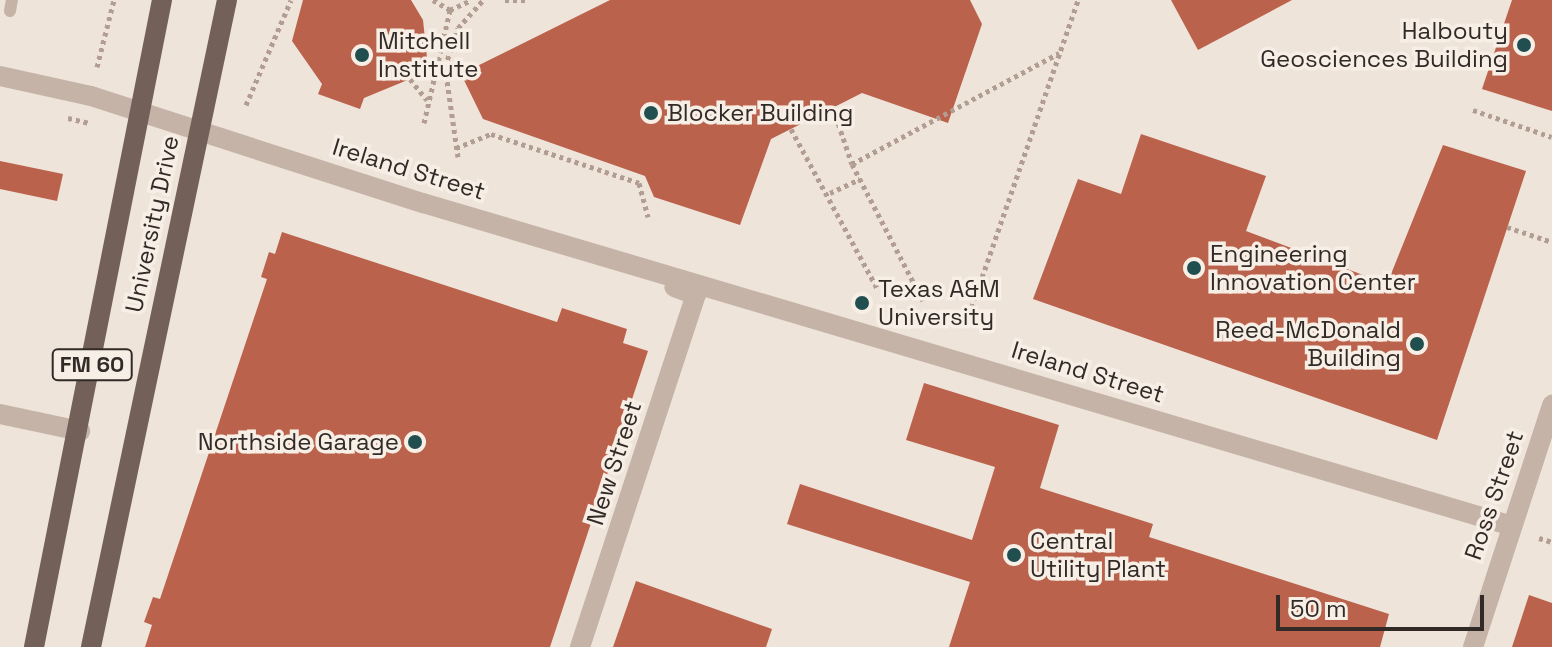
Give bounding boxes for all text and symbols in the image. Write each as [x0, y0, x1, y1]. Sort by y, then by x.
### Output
place label: Halbouty Geosciences Building [1260, 17, 1508, 73]
place label: Mitchell Institute [378, 27, 478, 83]
marker: Halbouty Geosciences Building [1515, 36, 1533, 54]
marker: Mitchell Institute [353, 46, 371, 64]
place label: Blocker Building [667, 99, 853, 127]
marker: Blocker Building [642, 104, 660, 122]
street label: Ireland Street [329, 132, 489, 206]
street label: University Drive [119, 133, 185, 315]
place label: Engineering Innovation Center [1210, 240, 1416, 296]
marker: Engineering Innovation Center [1185, 259, 1203, 277]
place label: Texas A&M University [878, 275, 1000, 331]
marker: Texas A&M University [853, 294, 871, 312]
place label: Reed-McDonald Building [1215, 316, 1401, 372]
street label: Ireland Street [1008, 335, 1168, 409]
marker: Reed-McDonald Building [1408, 335, 1426, 353]
road number: FM 60 [50, 347, 134, 383]
street label: New Street [580, 397, 648, 529]
street label: Ross Street [1458, 427, 1530, 563]
place label: Northside Garage [198, 428, 399, 456]
marker: Northside Garage [406, 433, 424, 451]
place label: Central Utility Plant [1030, 527, 1166, 583]
marker: Central Utility Plant [1005, 546, 1023, 564]
scale bar [1280, 579, 1488, 629]
text: 50 m [1290, 593, 1347, 624]

